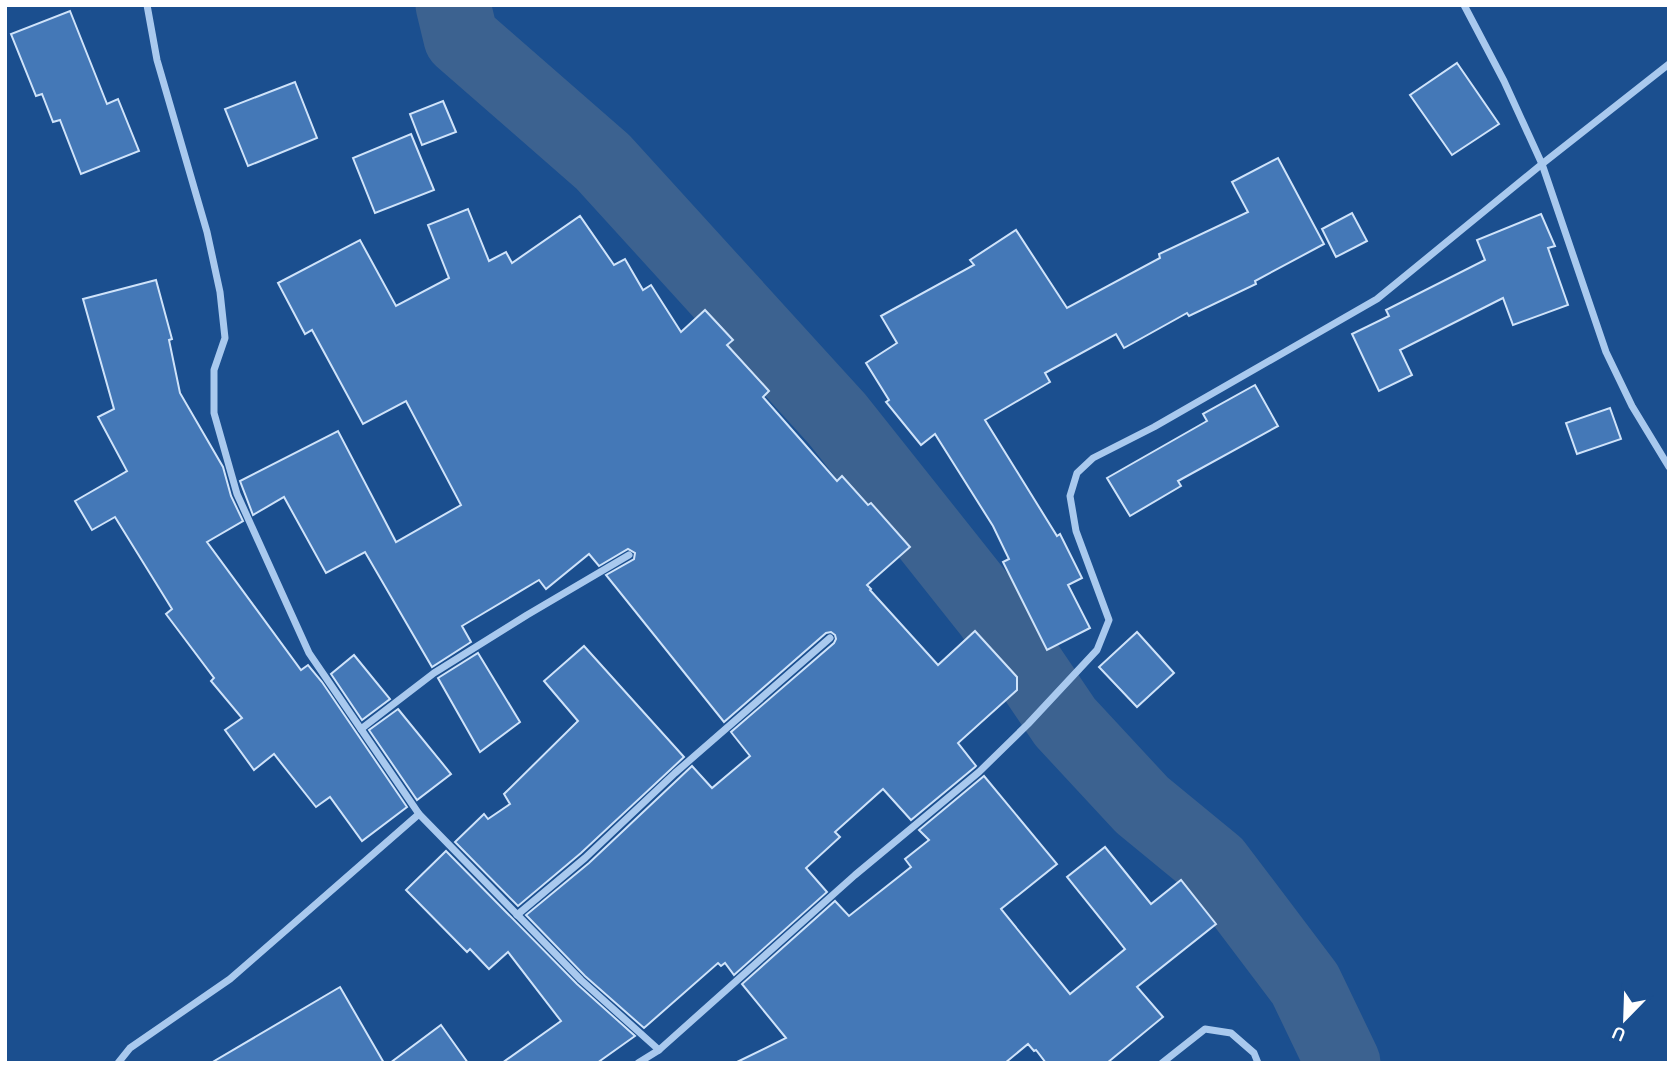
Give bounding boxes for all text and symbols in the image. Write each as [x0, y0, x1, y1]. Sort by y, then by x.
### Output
north arrow [1590, 984, 1660, 1054]
text: U [1608, 1021, 1629, 1046]

